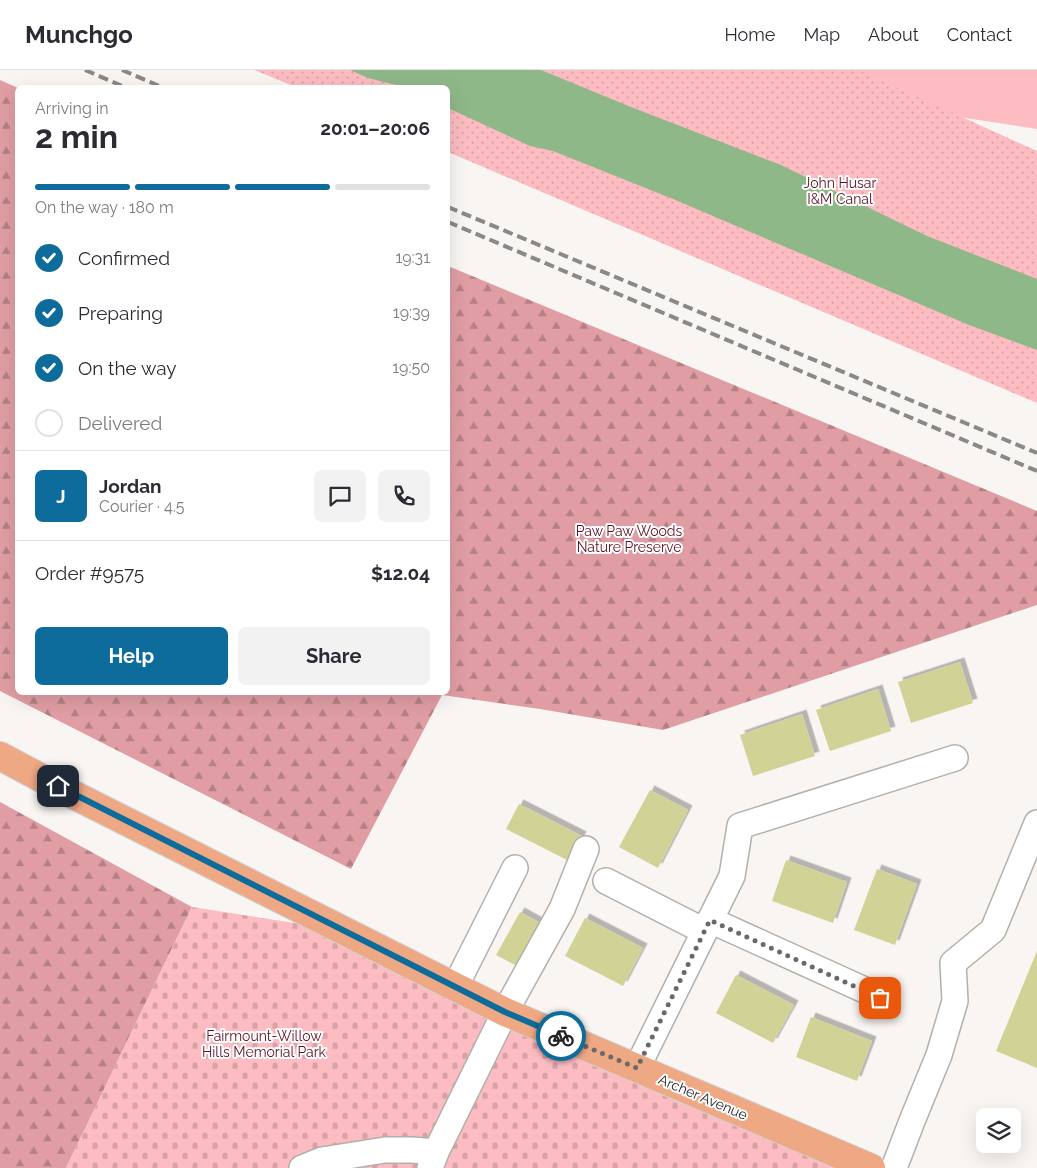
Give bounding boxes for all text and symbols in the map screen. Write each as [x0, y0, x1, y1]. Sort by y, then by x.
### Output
text: Munchgo [25, 20, 133, 49]
text: Home [724, 24, 775, 45]
text: Map [803, 24, 840, 45]
text: About [868, 24, 919, 45]
text: Contact [947, 24, 1012, 45]
text: Arriving in [35, 99, 109, 118]
text: 20:01–20:06 [320, 117, 430, 139]
text: 2 min [35, 118, 118, 155]
park label: John Husar I&M Canal [804, 175, 876, 207]
text: On the way · 180 m [35, 198, 174, 217]
icon: check [35, 244, 63, 272]
text: Confirmed [78, 247, 170, 269]
text: 19:31 [395, 248, 430, 267]
icon: check [35, 299, 63, 327]
text: Preparing [78, 302, 163, 324]
text: 19:39 [393, 303, 430, 322]
icon: check [35, 354, 63, 382]
text: On the way [78, 357, 177, 379]
text: 19:50 [392, 358, 430, 377]
text: Delivered [78, 412, 162, 434]
button: chat [314, 470, 366, 522]
button: phone [378, 470, 430, 522]
text: Jordan [99, 475, 162, 497]
text: J [56, 485, 66, 507]
text: Courier · 4.5 [99, 497, 184, 516]
park label: Paw Paw Woods Nature Preserve [576, 523, 683, 555]
text: Order #9575 [35, 562, 144, 584]
text: $12.04 [371, 562, 430, 584]
button: Help [35, 627, 228, 685]
button: Share [238, 627, 430, 685]
pin [37, 765, 79, 807]
icon: home [44, 772, 72, 800]
pin [859, 977, 901, 1019]
icon: bag [866, 984, 894, 1012]
courier [536, 1011, 586, 1061]
icon: bike [547, 1022, 575, 1050]
park label: Fairmount-Willow Hills Memorial Park [202, 1028, 327, 1060]
street label: Archer Avenue [656, 1071, 750, 1123]
map controls [976, 1108, 1021, 1153]
button: layers [976, 1108, 1021, 1153]

